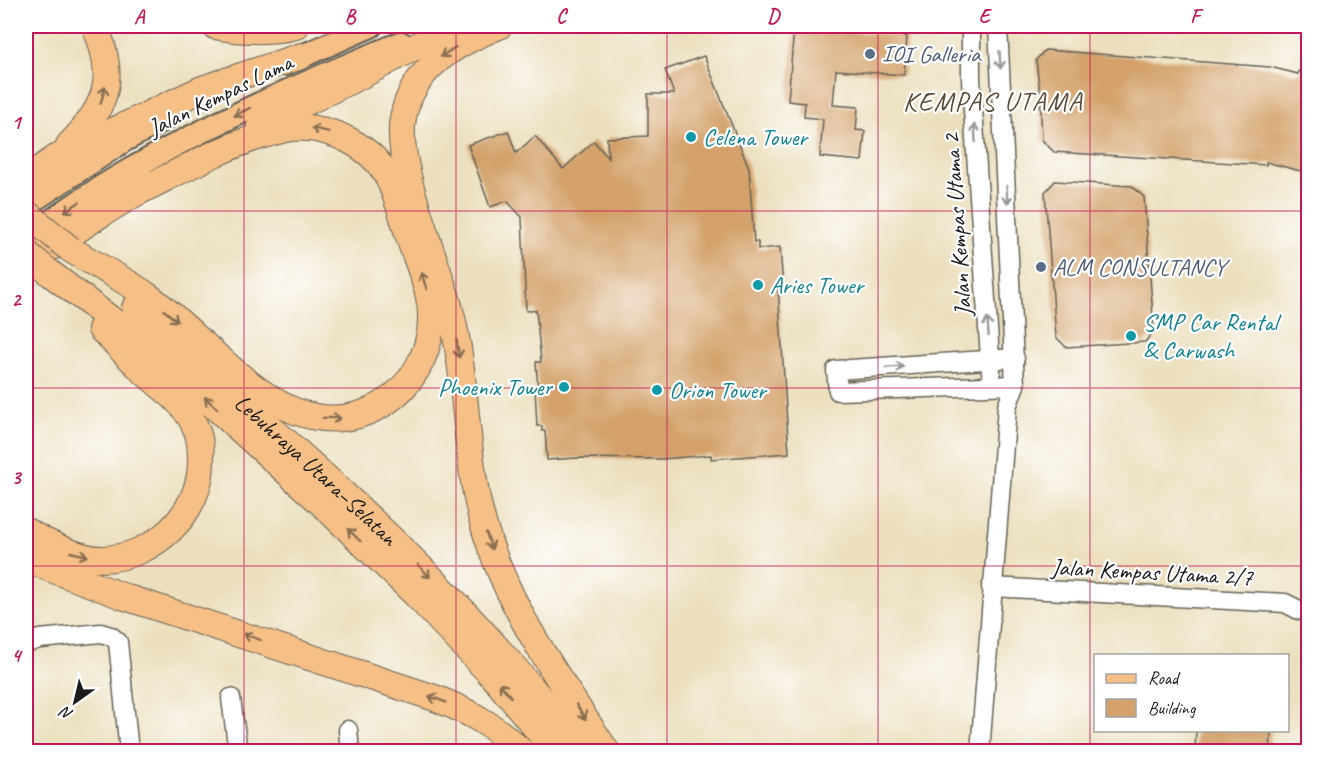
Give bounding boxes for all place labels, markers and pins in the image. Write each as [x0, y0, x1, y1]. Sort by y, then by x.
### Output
place label: IOI Galleria [882, 39, 982, 69]
marker: IOI Galleria [863, 47, 877, 61]
place label: Celena Tower [703, 122, 809, 152]
marker: Celena Tower [684, 130, 698, 144]
place label: ALM CONSULTANCY [1053, 252, 1231, 282]
marker: ALM CONSULTANCY [1034, 260, 1048, 274]
place label: Aries Tower [770, 270, 866, 300]
marker: Aries Tower [751, 278, 765, 292]
place label: SMP Car Rental & Carwash [1143, 307, 1281, 365]
marker: SMP Car Rental & Carwash [1124, 329, 1138, 343]
place label: Phoenix Tower [438, 372, 554, 402]
place label: Orion Tower [669, 375, 768, 405]
marker: Phoenix Tower [557, 380, 571, 394]
marker: Orion Tower [650, 383, 664, 397]

